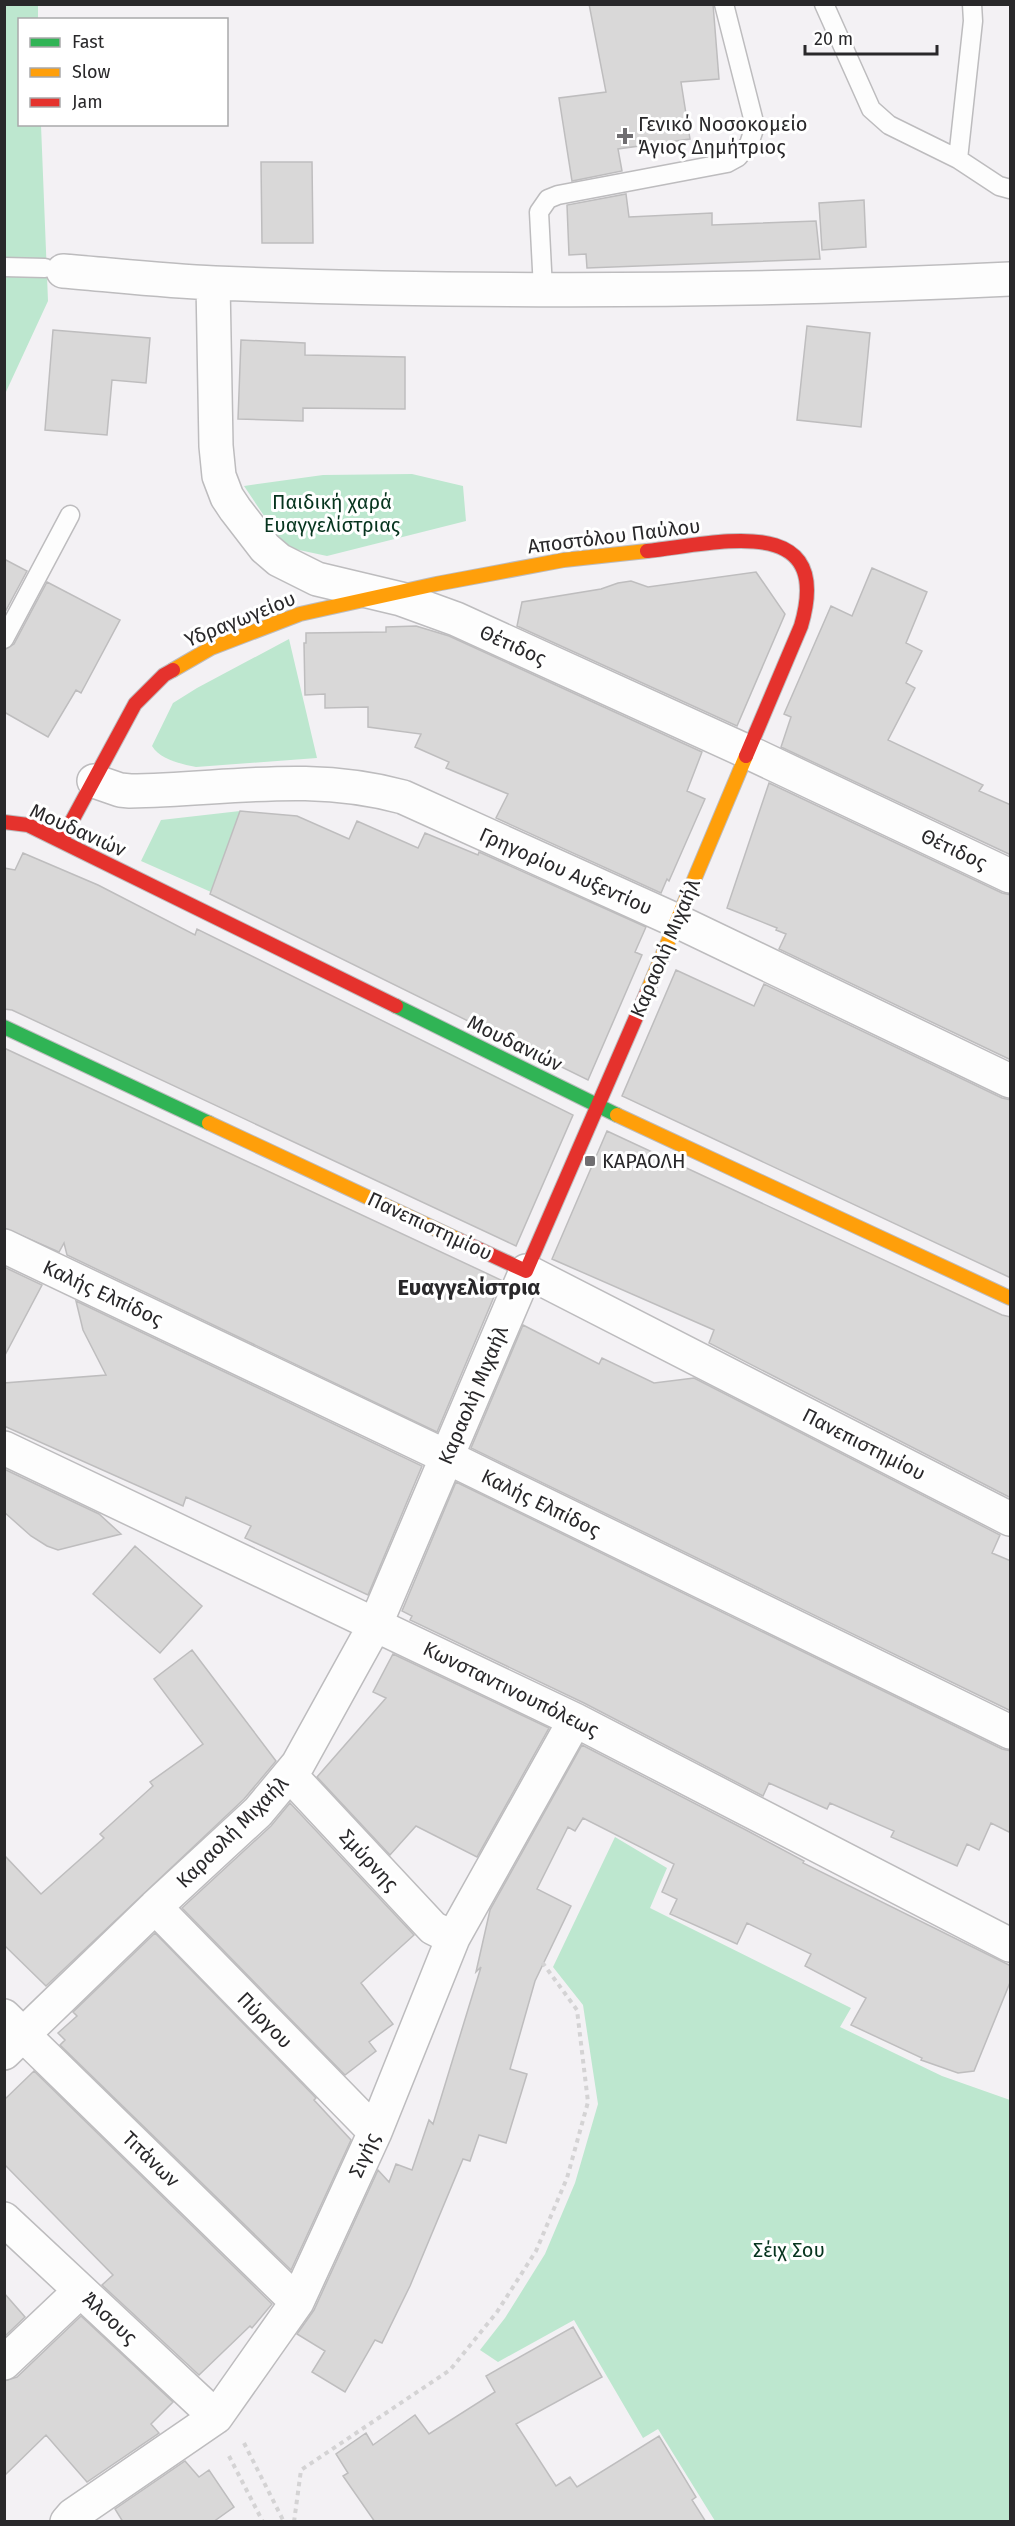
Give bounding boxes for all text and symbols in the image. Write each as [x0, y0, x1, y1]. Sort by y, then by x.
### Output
legend [18, 18, 228, 126]
scale bar [805, 18, 937, 56]
text: 20 m [814, 28, 853, 50]
text: Fast [72, 31, 105, 53]
text: Slow [72, 61, 111, 83]
text: Jam [72, 91, 103, 113]
place label: Γενικό Νοσοκομείο Άγιος Δημήτριος [638, 112, 808, 159]
marker: Γενικό Νοσοκομείο Άγιος Δημήτριος [616, 127, 634, 145]
park label: Παιδική χαρά Ευαγγελίστριας [264, 490, 400, 537]
street label: Αποστόλου Παύλου [526, 513, 702, 559]
street label: Υδραγωγείου [181, 586, 299, 652]
street label: Θέτιδος [476, 620, 550, 670]
street label: Μουδανιών [26, 798, 130, 862]
street label: Γρηγορίου Αυξεντίου [476, 822, 656, 920]
street label: Θέτιδος [917, 823, 991, 875]
street label: Καραολή Μιχαήλ [625, 874, 705, 1021]
street label: Μουδανιών [464, 1010, 567, 1076]
place label: ΚΑΡΑΟΛΗ [602, 1149, 686, 1173]
marker: ΚΑΡΑΟΛΗ [583, 1154, 597, 1168]
street label: Πανεπιστημίου [364, 1187, 496, 1265]
street label: Καλής Ελπίδος [39, 1255, 167, 1331]
district label: Ευαγγελίστρια [397, 1274, 541, 1301]
street label: Καραολή Μιχαήλ [433, 1321, 513, 1468]
street label: Πανεπιστημίου [798, 1403, 930, 1485]
street label: Καλής Ελπίδος [477, 1464, 605, 1542]
street label: Κωνσταντινουπόλεως [419, 1636, 603, 1742]
street label: Καραολή Μιχαήλ [171, 1770, 294, 1893]
street label: Σμύρνης [335, 1824, 403, 1896]
street label: Πύργου [232, 1987, 298, 2053]
street label: Τιτάνων [117, 2126, 185, 2192]
street label: Σιγής [344, 2129, 384, 2181]
park label: Σέιχ Σου [753, 2238, 825, 2262]
street label: Άλσους [78, 2287, 142, 2349]

